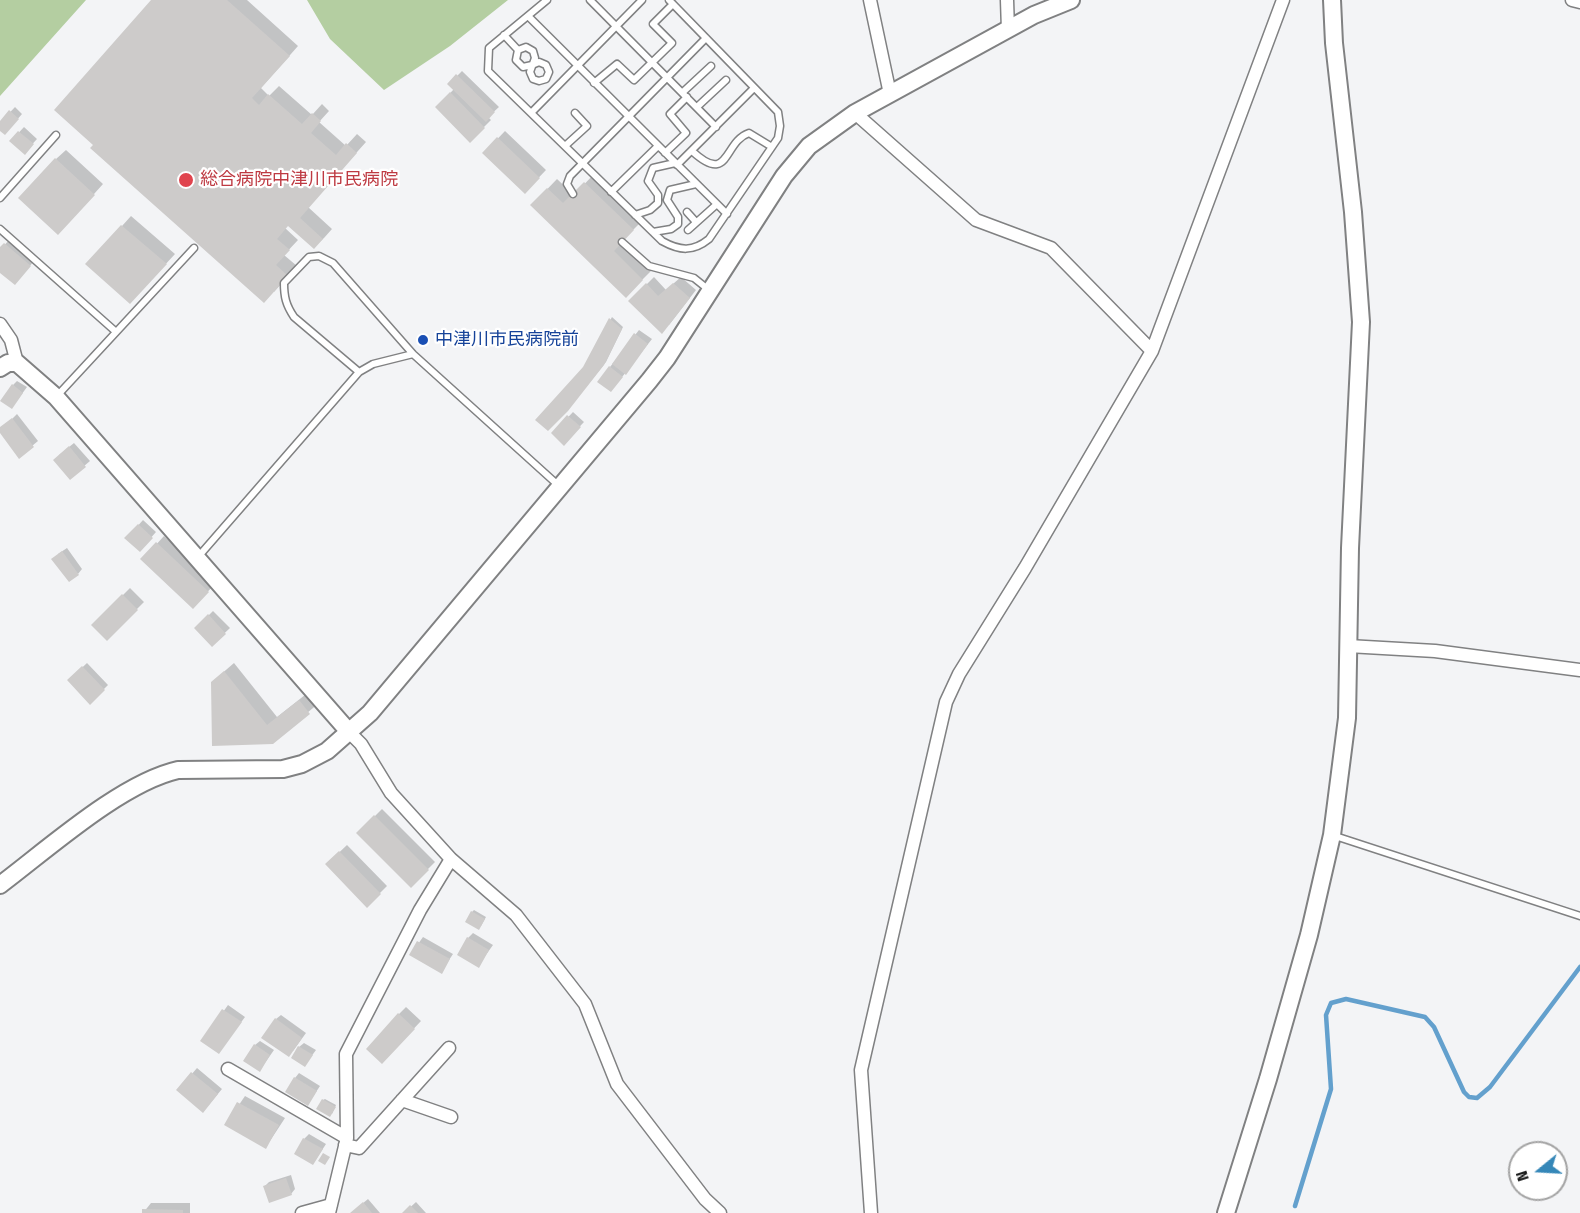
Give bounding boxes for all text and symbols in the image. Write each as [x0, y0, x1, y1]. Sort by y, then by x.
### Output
place label: 総合病院中津川市民病院 [200, 169, 398, 191]
marker: 総合病院中津川市民病院 [177, 171, 195, 189]
place label: 中津川市民病院前 [435, 329, 579, 351]
marker: 中津川市民病院前 [416, 333, 430, 347]
north arrow [1508, 1141, 1568, 1201]
text: N [1512, 1169, 1533, 1184]

